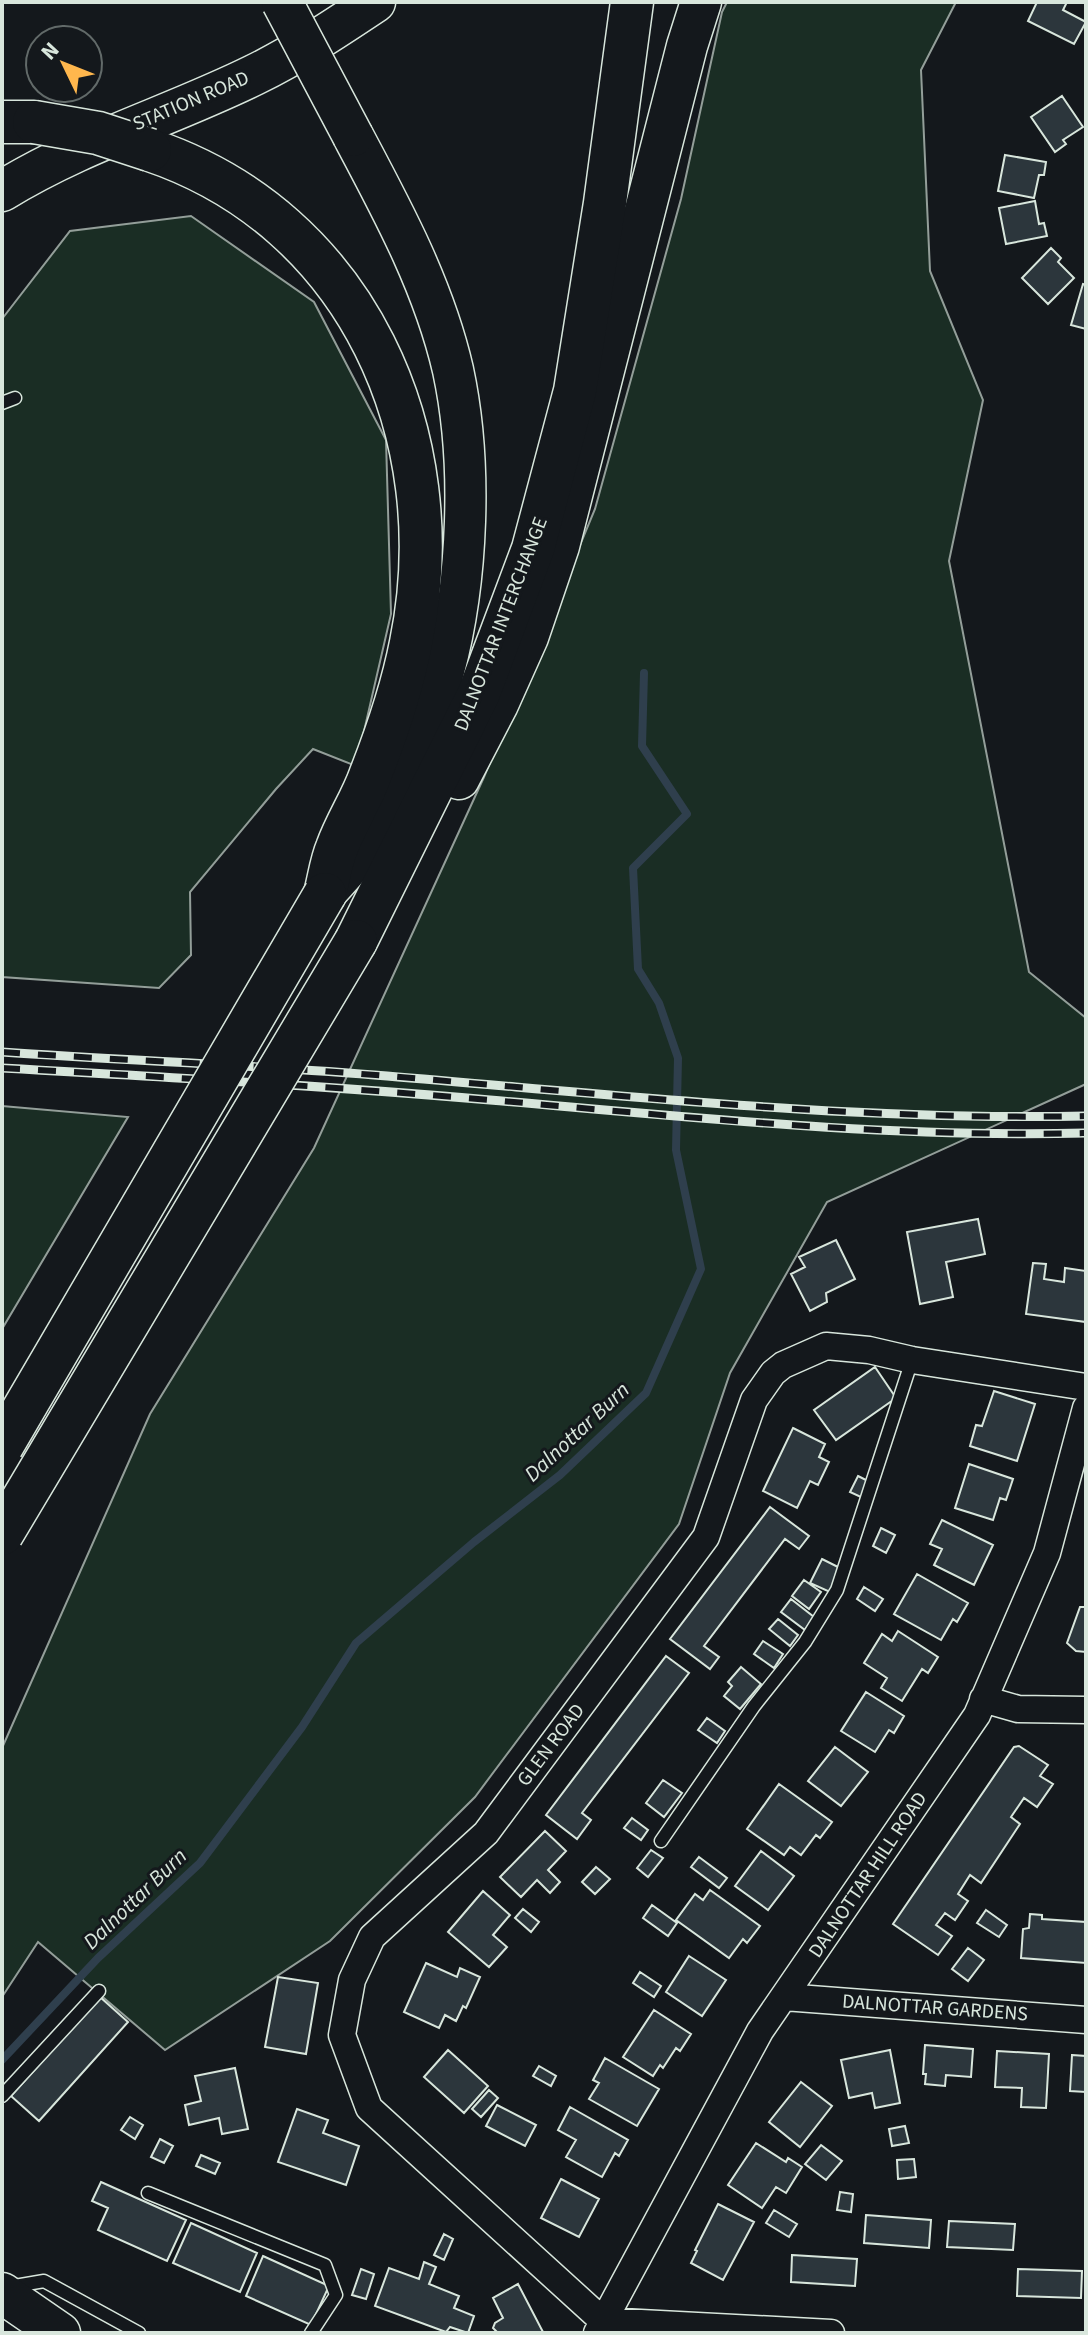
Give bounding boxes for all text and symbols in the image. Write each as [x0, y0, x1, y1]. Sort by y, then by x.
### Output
north arrow [24, 24, 104, 104]
text: N [33, 35, 67, 67]
street label: STATION ROAD [129, 64, 253, 138]
street label: DALNOTTAR INTERCHANGE [447, 513, 555, 735]
water label: Dalnottar Burn [517, 1375, 637, 1489]
street label: GLEN ROAD [511, 1698, 591, 1792]
street label: DALNOTTAR HILL ROAD [802, 1786, 934, 1964]
water label: Dalnottar Burn [76, 1841, 194, 1957]
street label: DALNOTTAR GARDENS [841, 1988, 1029, 2028]

